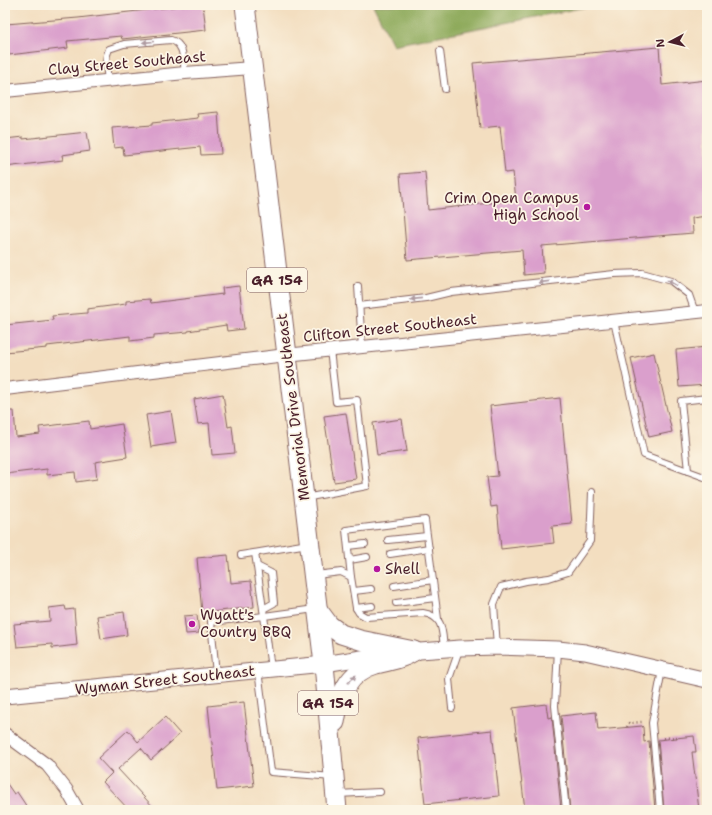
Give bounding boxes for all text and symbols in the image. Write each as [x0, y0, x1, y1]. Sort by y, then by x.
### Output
north arrow [650, 22, 690, 62]
text: N [653, 38, 669, 48]
one-way arrow [142, 39, 154, 46]
street label: Clay Street Southeast [47, 46, 207, 80]
place label: Crim Open Campus High School [444, 188, 579, 225]
marker: Crim Open Campus High School [582, 202, 592, 212]
road number: GA 154 [247, 268, 307, 292]
one-way arrow [538, 279, 550, 285]
one-way arrow [666, 280, 678, 286]
one-way arrow [410, 296, 422, 303]
street label: Clifton Street Southeast [302, 309, 478, 347]
street label: Memorial Drive Southeast [272, 312, 314, 502]
place label: Shell [385, 559, 420, 579]
marker: Shell [372, 564, 382, 574]
place label: Wyatt's Country BBQ [200, 605, 291, 642]
marker: Wyatt's Country BBQ [187, 619, 197, 629]
street label: Wyman Street Southeast [74, 661, 256, 699]
one-way arrow [347, 674, 357, 684]
road number: GA 154 [298, 691, 358, 715]

